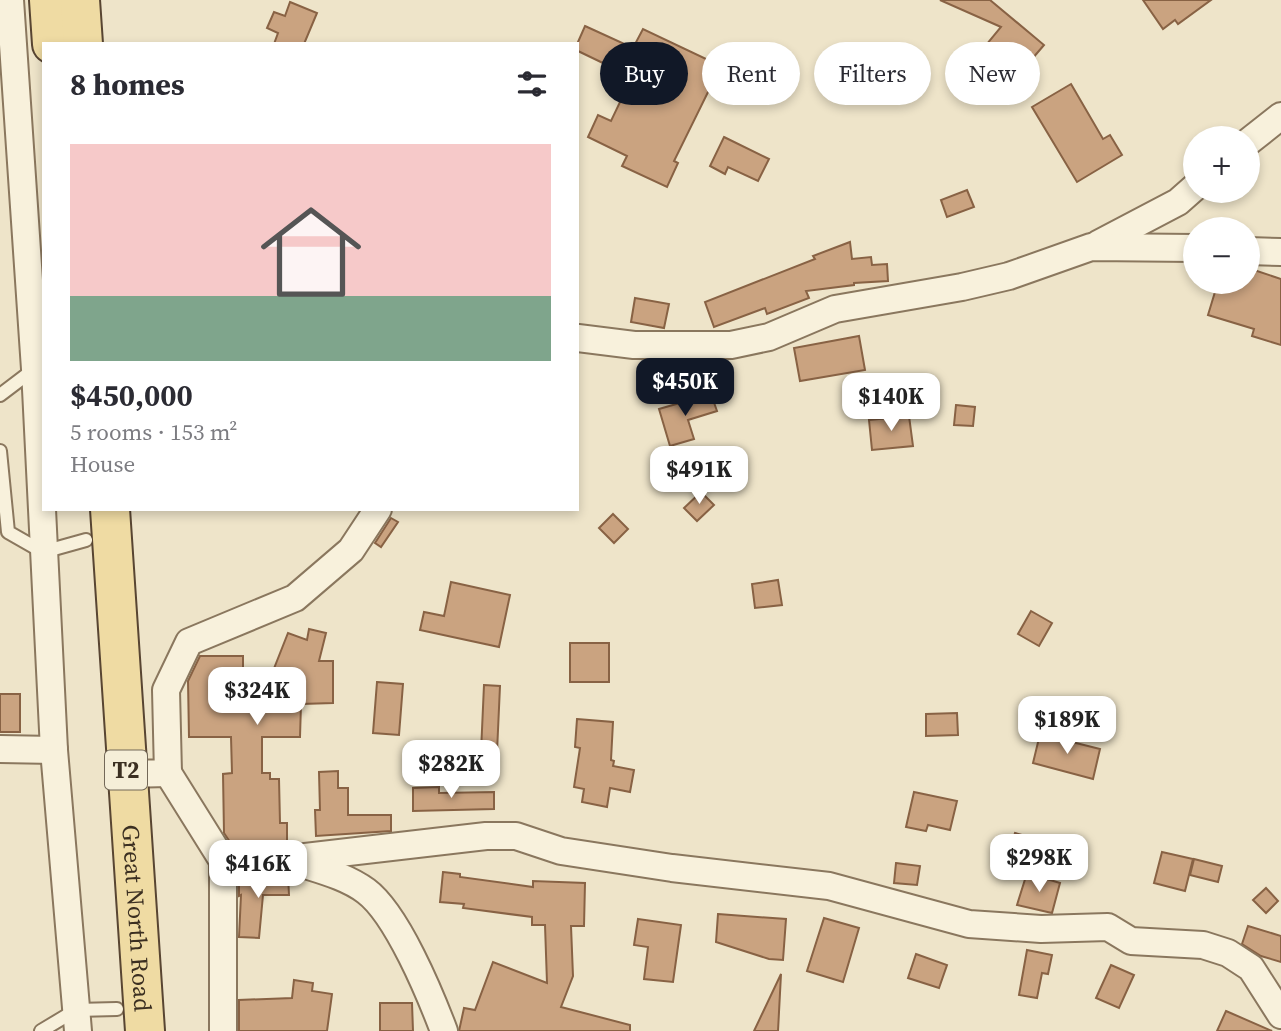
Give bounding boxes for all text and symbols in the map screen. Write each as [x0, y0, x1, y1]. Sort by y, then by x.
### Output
chip: Buy [600, 42, 688, 105]
chip: Rent [702, 42, 800, 105]
chip: Filters [814, 42, 931, 105]
chip: New [945, 42, 1040, 105]
text: 8 homes [70, 64, 185, 105]
icon: filters [513, 65, 551, 103]
map controls [1183, 126, 1260, 294]
button: + [1183, 126, 1260, 203]
icon: home [248, 189, 374, 315]
button: − [1183, 217, 1260, 294]
pin: $450K [636, 358, 734, 418]
text: $450K [652, 365, 718, 397]
pin: $140K [842, 374, 940, 433]
text: $450,000 [70, 375, 193, 416]
text: $140K [858, 380, 924, 412]
text: 5 rooms · 153 m² [70, 416, 237, 448]
pin: $491K [650, 447, 748, 506]
text: House [70, 448, 135, 480]
text: $491K [666, 453, 732, 485]
pin: $324K [208, 668, 306, 727]
text: $324K [224, 674, 290, 706]
pin: $189K [1018, 696, 1116, 756]
text: $189K [1034, 703, 1100, 735]
pin: $282K [402, 740, 500, 800]
text: $282K [418, 747, 484, 779]
road number: T2 [105, 750, 147, 790]
street label: Great North Road [115, 824, 160, 1013]
pin: $298K [990, 834, 1088, 894]
pin: $416K [209, 841, 307, 900]
text: $298K [1006, 841, 1072, 873]
text: $416K [225, 847, 291, 879]

